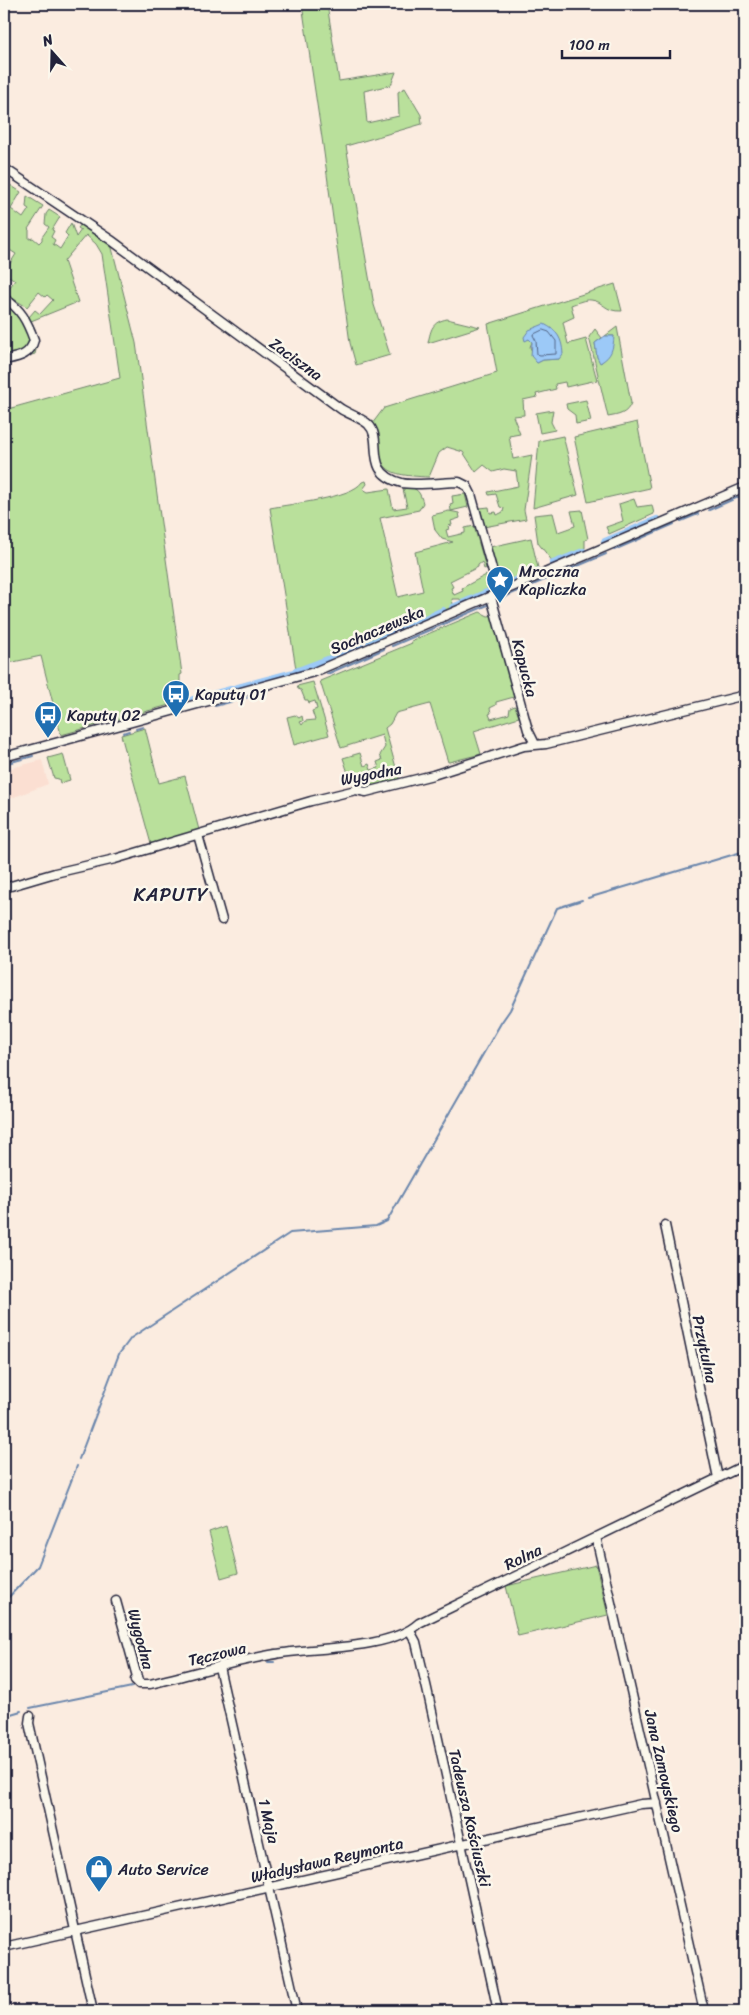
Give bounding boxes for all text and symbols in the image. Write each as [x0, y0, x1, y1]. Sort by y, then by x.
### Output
text: N [38, 27, 57, 54]
north arrow [28, 28, 78, 78]
scale bar [562, 28, 669, 60]
text: 100 m [569, 32, 610, 58]
street label: Zaciszna [263, 329, 329, 389]
place label: Mroczna Kapliczka [519, 557, 586, 604]
place icon: Mroczna Kapliczka [485, 565, 515, 604]
street label: Sochaczewska [325, 597, 429, 663]
street label: Kapucka [503, 636, 547, 700]
bus stop icon: Kaputy 01 [161, 679, 191, 718]
place label: Kaputy 01 [195, 680, 266, 709]
bus stop icon: Kaputy 02 [33, 700, 63, 739]
place label: Kaputy 02 [67, 701, 140, 730]
street label: Wygodna [338, 754, 405, 794]
district label: KAPUTY [133, 878, 209, 911]
street label: Przytulna [684, 1312, 727, 1387]
street label: Rolna [499, 1535, 548, 1579]
street label: Wygodna [119, 1605, 163, 1674]
street label: Tęczowa [185, 1633, 250, 1675]
street label: Jana Zamoyskiego [636, 1706, 692, 1835]
street label: Tadeusza Kościuszki [440, 1746, 500, 1891]
street label: 1 Maja [250, 1796, 288, 1847]
street label: Władysława Reymonta [248, 1828, 406, 1892]
shop icon: Auto Service [84, 1854, 114, 1893]
place label: Auto Service [117, 1855, 209, 1884]

